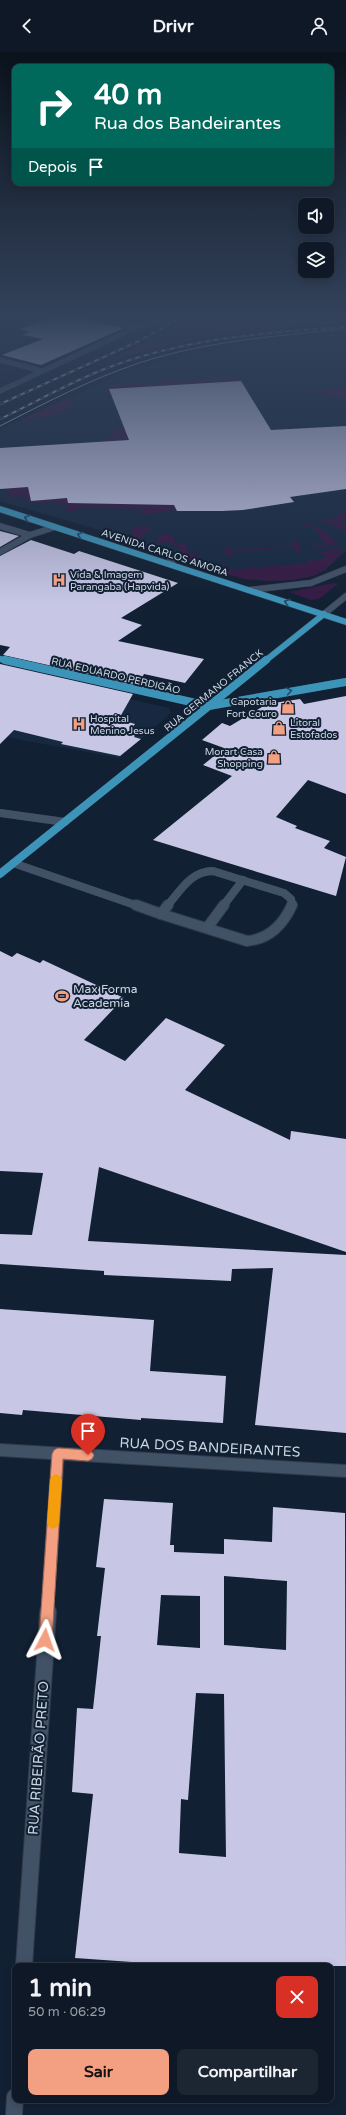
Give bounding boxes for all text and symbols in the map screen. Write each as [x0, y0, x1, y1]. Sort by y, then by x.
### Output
icon: back [16, 15, 38, 37]
text: Drivr [152, 15, 194, 37]
icon: person [308, 15, 330, 37]
text: 40 m [94, 78, 162, 112]
icon: right [28, 80, 80, 132]
text: Rua dos Bandeirantes [94, 112, 281, 134]
icon: arrive [85, 156, 107, 178]
text: Depois [28, 158, 77, 176]
map controls [298, 198, 334, 278]
button: sound [298, 198, 334, 234]
button: layers [298, 242, 334, 278]
one-way arrow [24, 514, 31, 523]
street label: AVENIDA CARLOS AMORA [100, 527, 230, 579]
one-way arrow [77, 531, 84, 540]
place label: Vida & Imagem Parangaba (Hapvida) [70, 569, 169, 593]
hospital icon: Vida & Imagem Parangaba (Hapvida) [51, 572, 67, 588]
one-way arrow [284, 599, 291, 607]
street label: RUA GERMANO FRANCK [162, 647, 266, 734]
street label: RUA EDUARDO PERDIGÃO [50, 655, 182, 697]
one-way arrow [286, 688, 292, 696]
place label: Capotaria Fort Couro [226, 696, 277, 720]
shop icon: Capotaria Fort Couro [280, 699, 296, 715]
place label: Hospital Menino Jesus [90, 713, 155, 737]
hospital icon: Hospital Menino Jesus [71, 716, 87, 732]
place label: Litoral Estofados [290, 717, 338, 741]
shop icon: Litoral Estofados [271, 720, 287, 736]
place label: Morart Casa Shopping [205, 746, 263, 770]
shop icon: Morart Casa Shopping [266, 749, 282, 765]
place label: Max Forma Academia [73, 982, 137, 1010]
sports icon: Max Forma Academia [54, 988, 70, 1004]
pin [71, 1414, 105, 1455]
icon: arrive [77, 1420, 99, 1442]
street label: RUA DOS BANDEIRANTES [119, 1434, 301, 1461]
position arrow [24, 1619, 66, 1661]
street label: RUA RIBEIRÃO PRETO [25, 1681, 52, 1835]
text: 1 min [28, 1974, 92, 2003]
button: close [276, 1976, 318, 2018]
text: 50 m · 06:29 [28, 2004, 106, 2020]
button: Sair [28, 2049, 169, 2095]
button: Compartilhar [177, 2049, 318, 2095]

